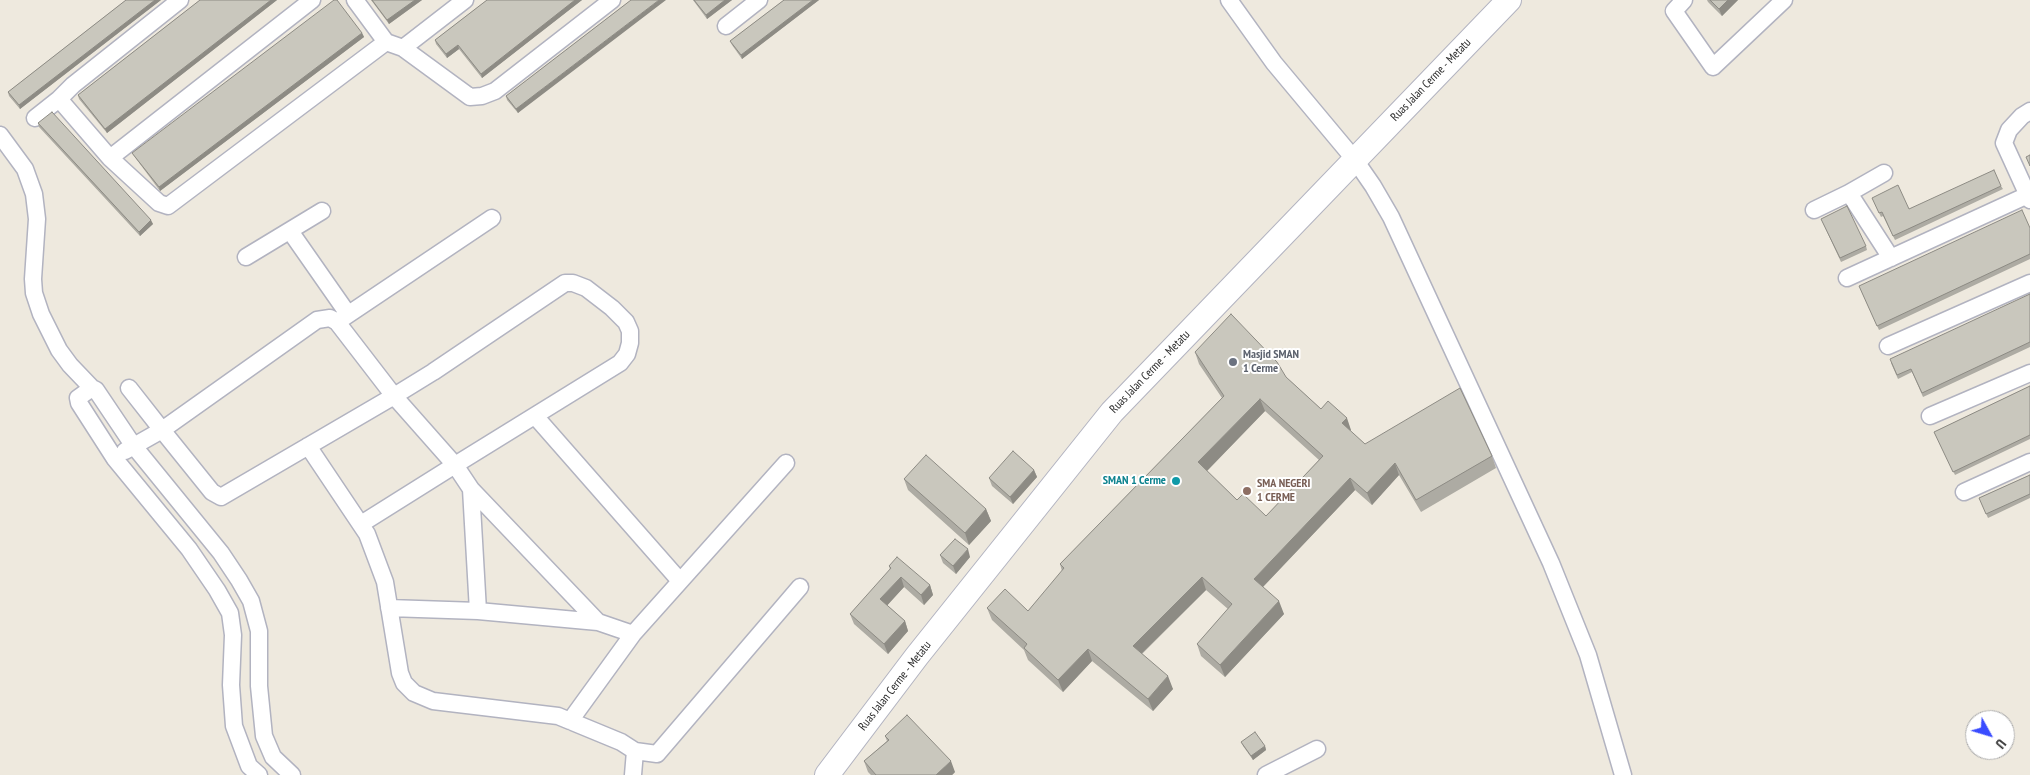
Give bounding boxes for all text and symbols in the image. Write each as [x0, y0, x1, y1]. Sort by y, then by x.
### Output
street label: Ruas Jalan Cerme - Metatu [1388, 36, 1474, 124]
street label: Ruas Jalan Cerme - Metatu [1107, 328, 1193, 416]
place label: Masjid SMAN 1 Cerme [1243, 348, 1299, 376]
marker: Masjid SMAN 1 Cerme [1227, 356, 1239, 368]
place label: SMAN 1 Cerme [1103, 474, 1166, 488]
marker: SMAN 1 Cerme [1170, 475, 1182, 487]
place label: SMA NEGERI 1 CERME [1257, 477, 1310, 505]
marker: SMA NEGERI 1 CERME [1241, 485, 1253, 497]
street label: Ruas Jalan Cerme - Metatu [856, 638, 934, 734]
north arrow [1965, 710, 2015, 760]
text: U [1992, 735, 2010, 752]

